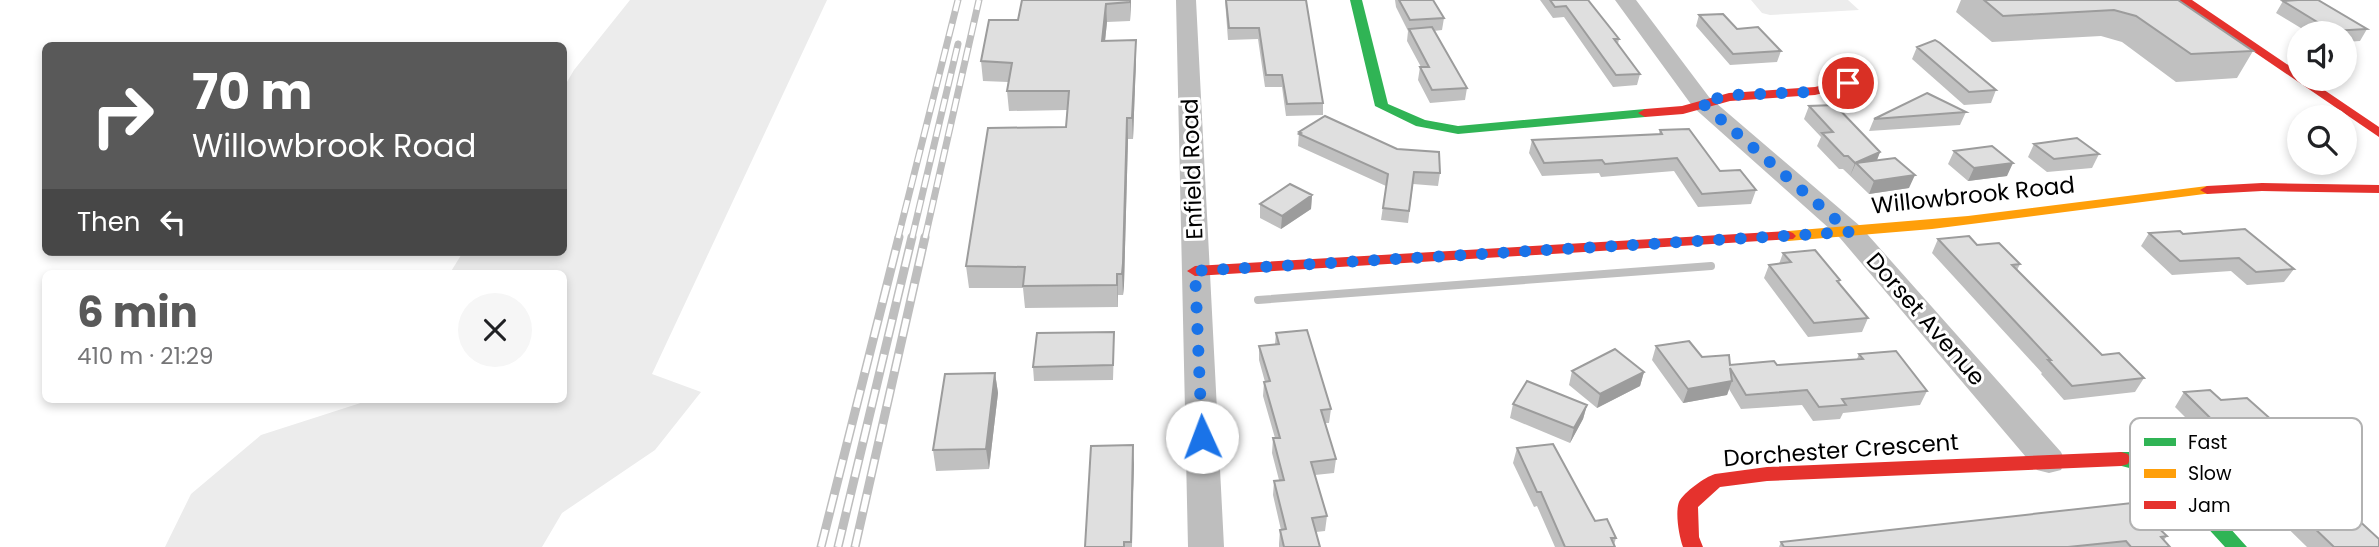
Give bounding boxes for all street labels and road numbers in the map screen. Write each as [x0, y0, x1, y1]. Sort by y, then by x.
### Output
street label: Enfield Road [1174, 98, 1210, 240]
street label: Willowbrook Road [1870, 168, 2076, 222]
street label: Dorset Avenue [1859, 246, 1993, 392]
street label: Dorchester Crescent [1722, 426, 1960, 474]

